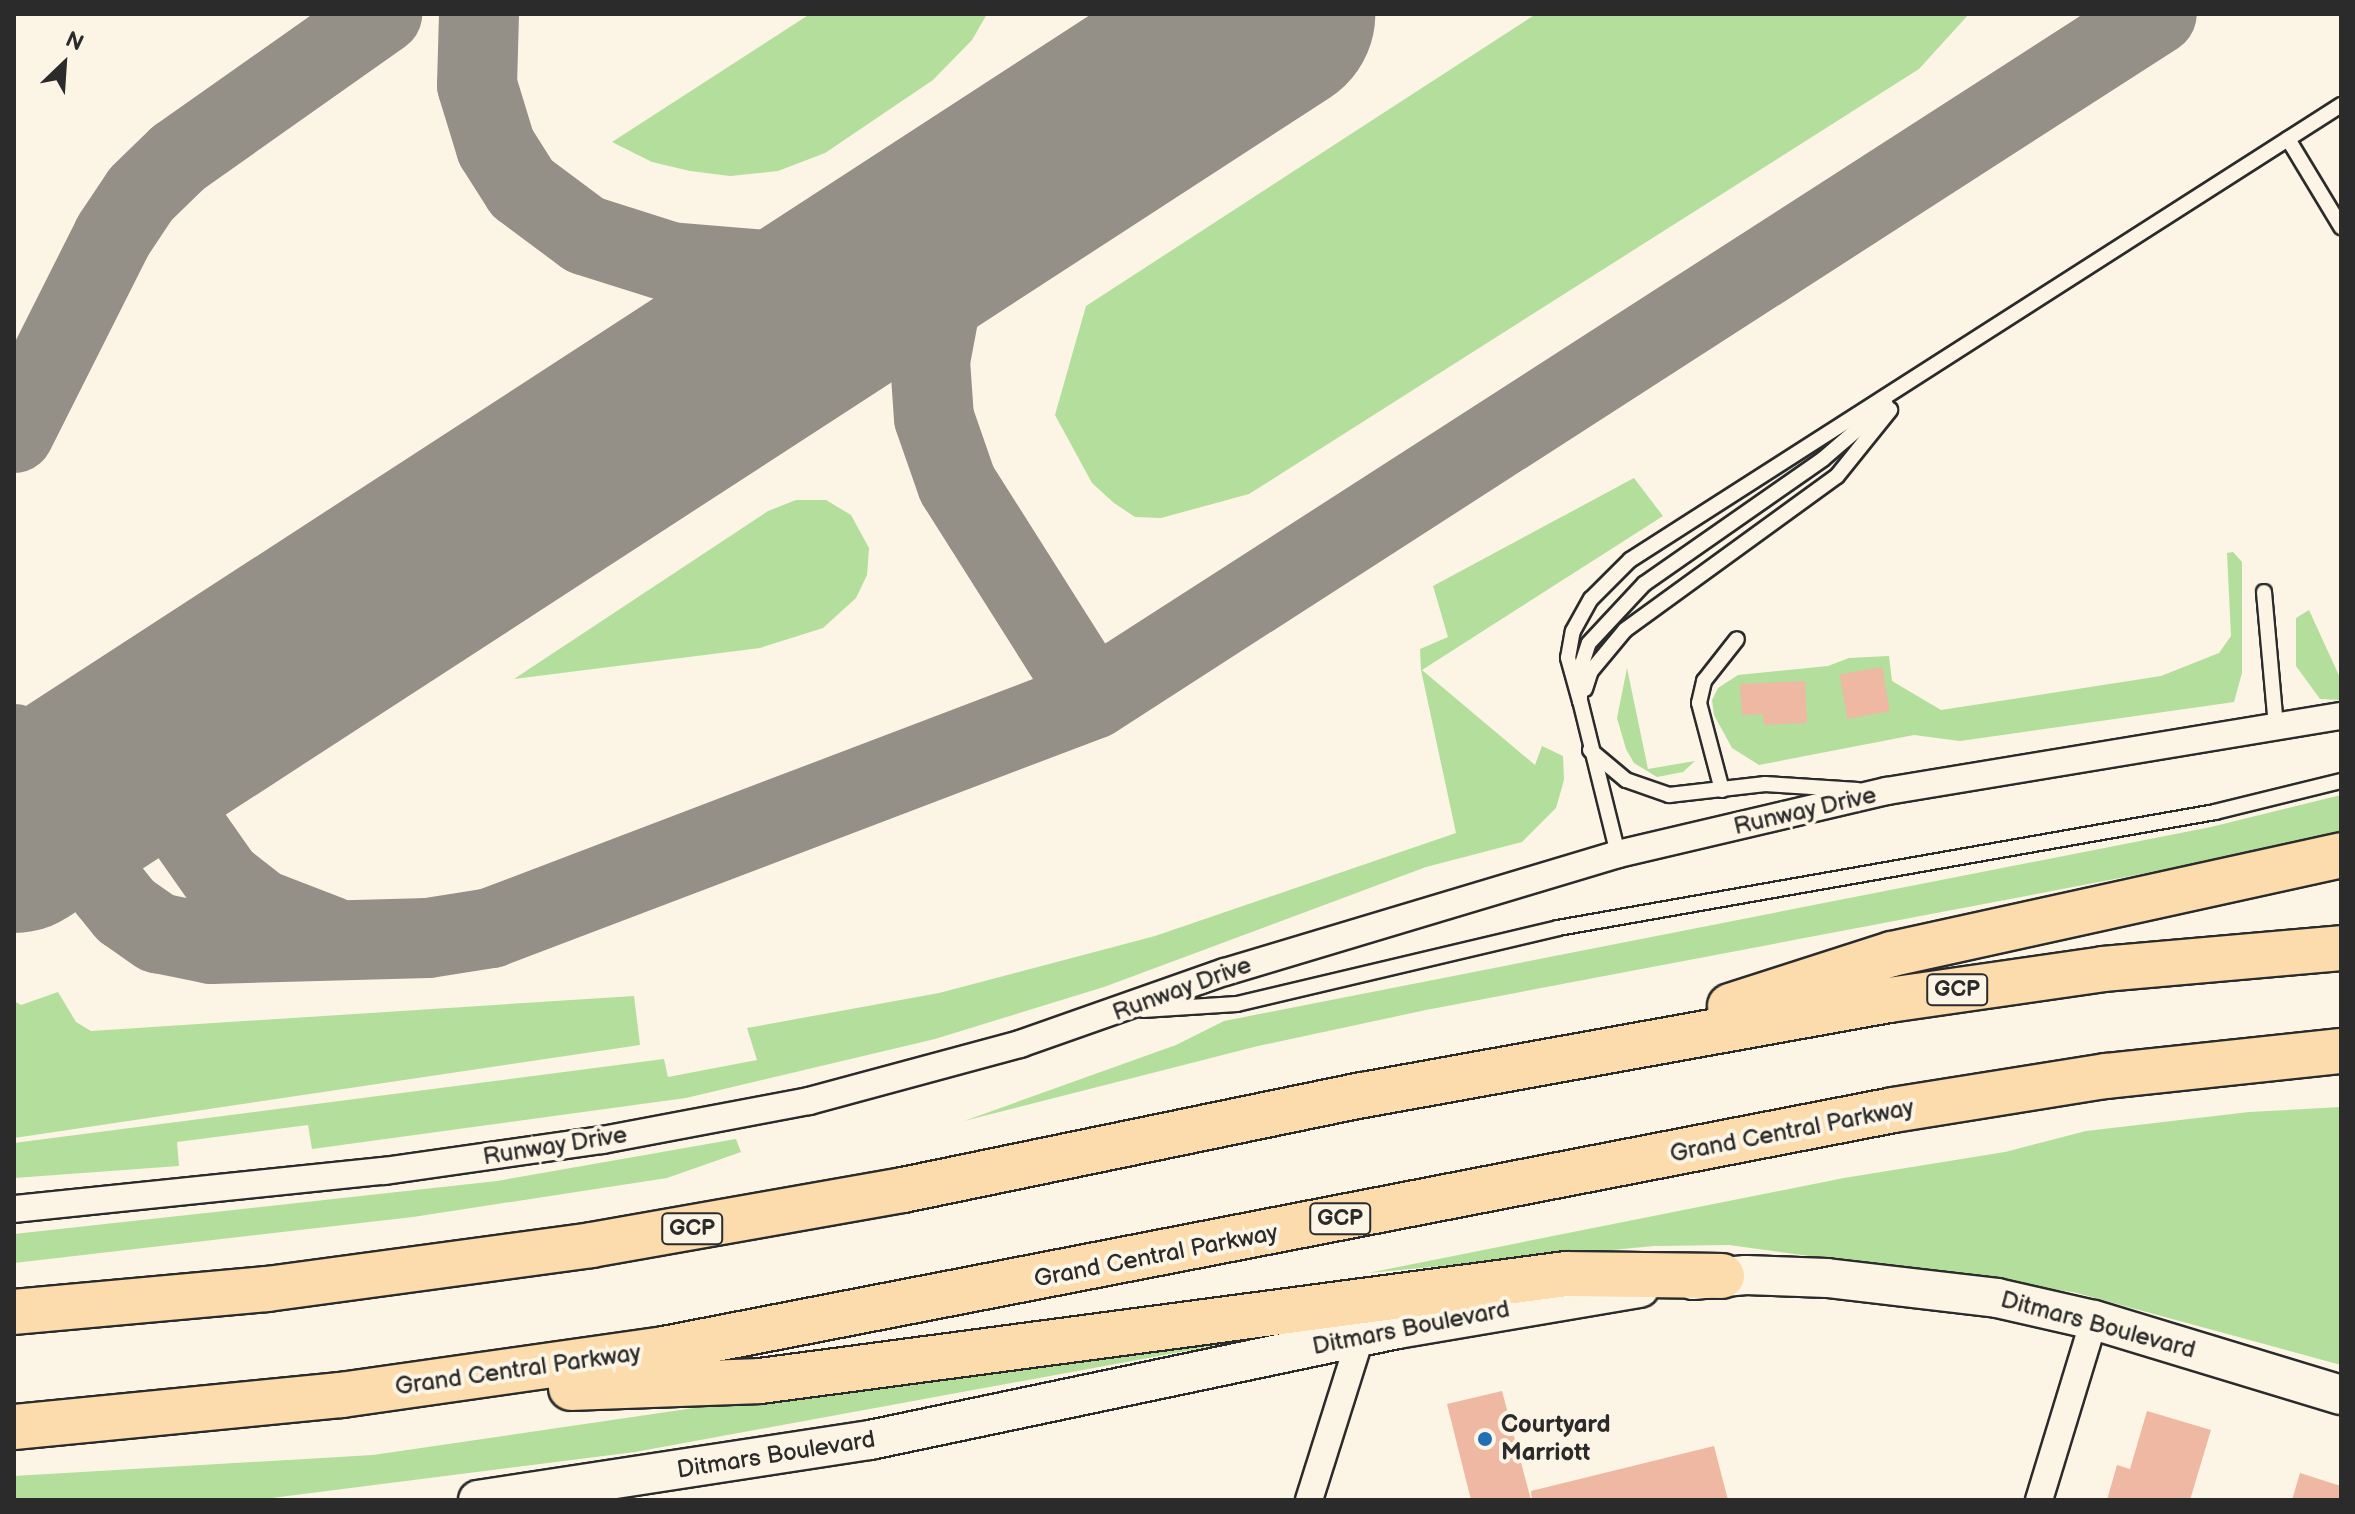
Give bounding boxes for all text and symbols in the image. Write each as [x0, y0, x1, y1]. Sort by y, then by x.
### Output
north arrow [24, 24, 104, 104]
text: N [61, 26, 88, 58]
street label: Runway Drive [1730, 780, 1880, 842]
street label: Runway Drive [1108, 950, 1256, 1028]
road number: GCP [1925, 972, 1989, 1008]
street label: Grand Central Parkway [1668, 1093, 1916, 1169]
street label: Runway Drive [480, 1120, 630, 1172]
road number: GCP [1308, 1201, 1372, 1237]
road number: GCP [660, 1211, 724, 1247]
street label: Grand Central Parkway [1032, 1218, 1280, 1294]
street label: Ditmars Boulevard [1998, 1285, 2198, 1365]
street label: Ditmars Boulevard [1310, 1295, 1512, 1361]
street label: Grand Central Parkway [393, 1338, 643, 1402]
place label: Courtyard Marriott [1501, 1411, 1611, 1467]
street label: Ditmars Boulevard [675, 1425, 877, 1485]
marker: Courtyard Marriott [1476, 1430, 1494, 1448]

